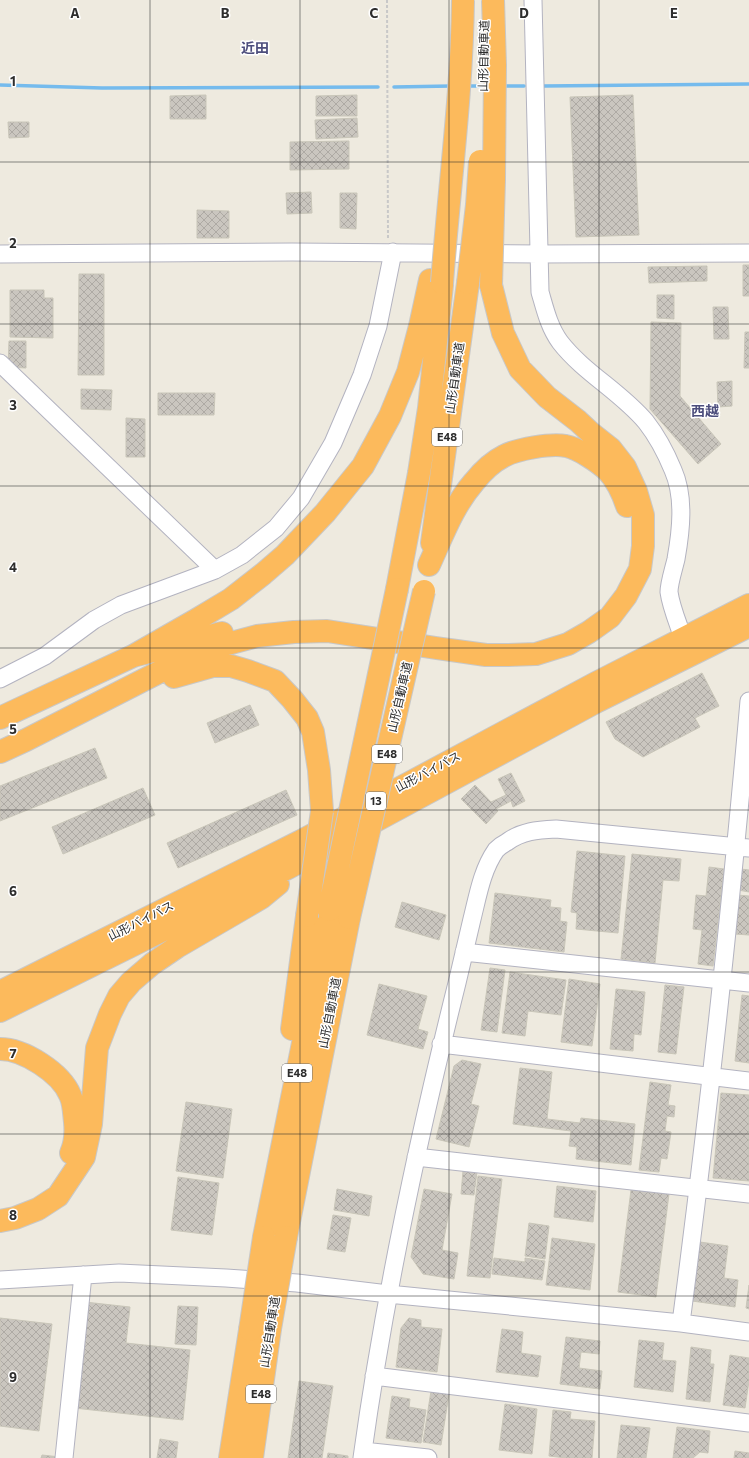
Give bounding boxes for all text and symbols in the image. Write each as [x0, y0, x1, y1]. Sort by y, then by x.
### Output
text: A [70, 5, 80, 21]
text: B [221, 5, 230, 21]
text: C [370, 5, 379, 21]
text: D [519, 5, 529, 21]
text: E [670, 5, 678, 21]
street label: 山形自動車道 [475, 20, 491, 92]
district label: 近田 [241, 39, 269, 56]
text: 1 [10, 73, 16, 89]
text: 2 [9, 235, 17, 251]
street label: 山形自動車道 [442, 341, 466, 414]
text: 3 [9, 397, 17, 413]
district label: 西越 [691, 402, 719, 419]
road number: E48 [432, 428, 462, 446]
text: 4 [9, 559, 17, 575]
street label: 山形自動車道 [384, 660, 414, 733]
text: 5 [9, 721, 17, 737]
road number: E48 [372, 745, 402, 763]
street label: 山形バイパス [393, 748, 462, 794]
road number: 13 [366, 792, 386, 810]
text: 6 [9, 883, 17, 899]
street label: 山形バイパス [105, 898, 176, 943]
street label: 山形自動車道 [315, 976, 343, 1049]
text: 7 [9, 1045, 17, 1061]
road number: E48 [282, 1064, 312, 1082]
text: 8 [9, 1207, 17, 1223]
street label: 山形自動車道 [256, 1295, 282, 1369]
text: 9 [9, 1369, 17, 1385]
road number: E48 [246, 1385, 276, 1403]

